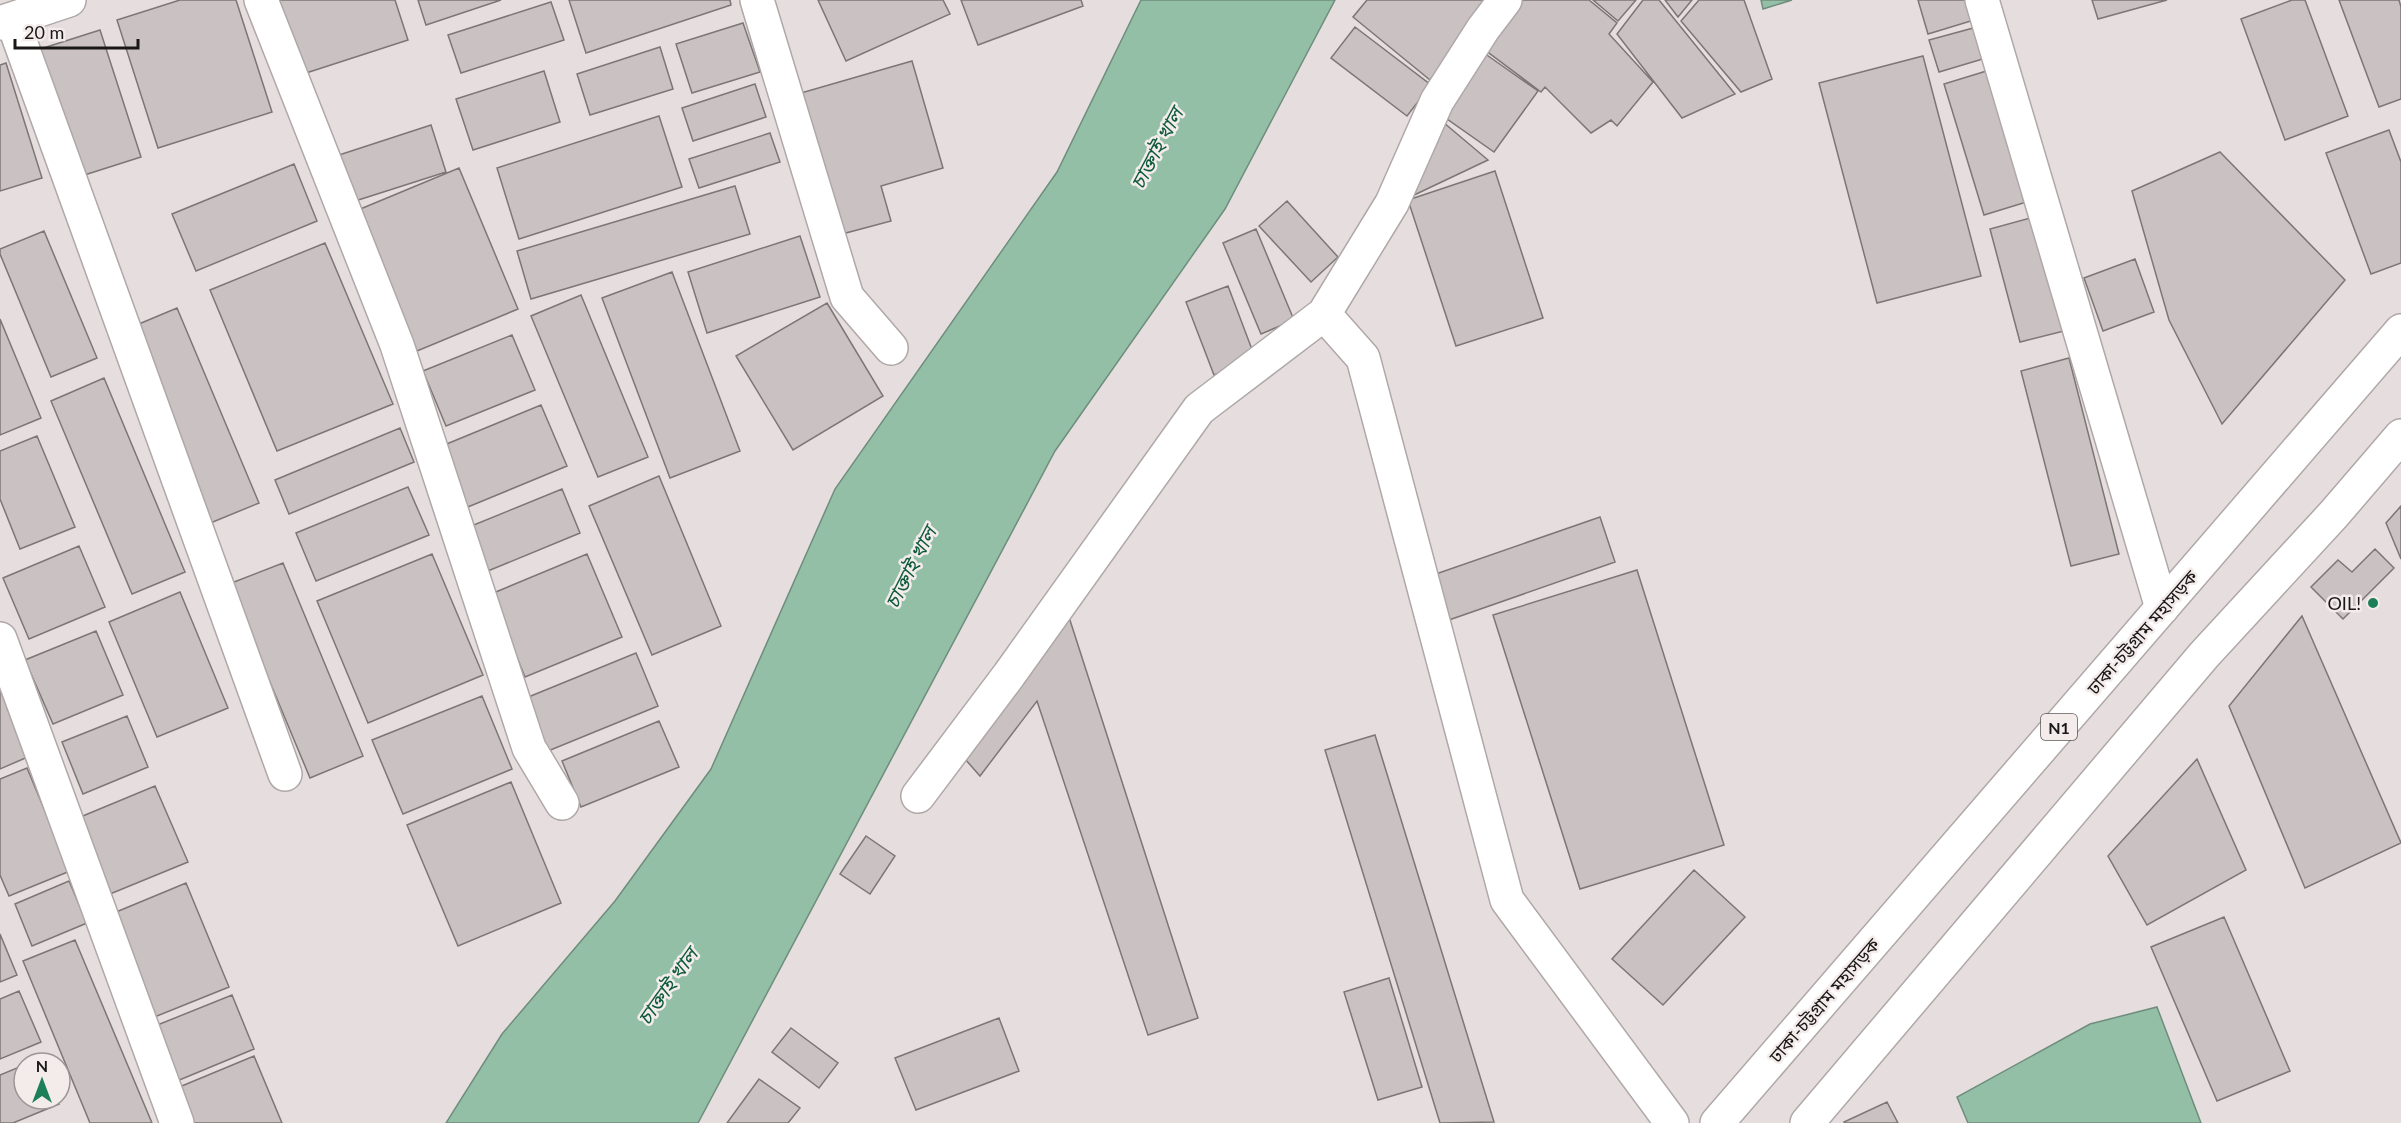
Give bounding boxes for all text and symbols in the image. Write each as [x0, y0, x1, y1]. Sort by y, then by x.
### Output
scale bar [15, 12, 138, 50]
text: 20 m [24, 21, 64, 43]
water label: চাক্তাই খাল [1125, 100, 1189, 193]
water label: চাক্তাই খাল [879, 519, 942, 612]
street label: ঢাকা-চট্টগ্রাম মহাসড়ক [2081, 565, 2202, 699]
place label: OIL! [2327, 592, 2361, 614]
marker: OIL! [2366, 596, 2380, 610]
road number: N1 [2041, 714, 2077, 740]
street label: ঢাকা-চট্টগ্রাম মহাসড়ক [1763, 933, 1884, 1067]
water label: চাক্তাই খাল [632, 940, 704, 1029]
north arrow [12, 1051, 72, 1111]
text: N [36, 1056, 48, 1075]

